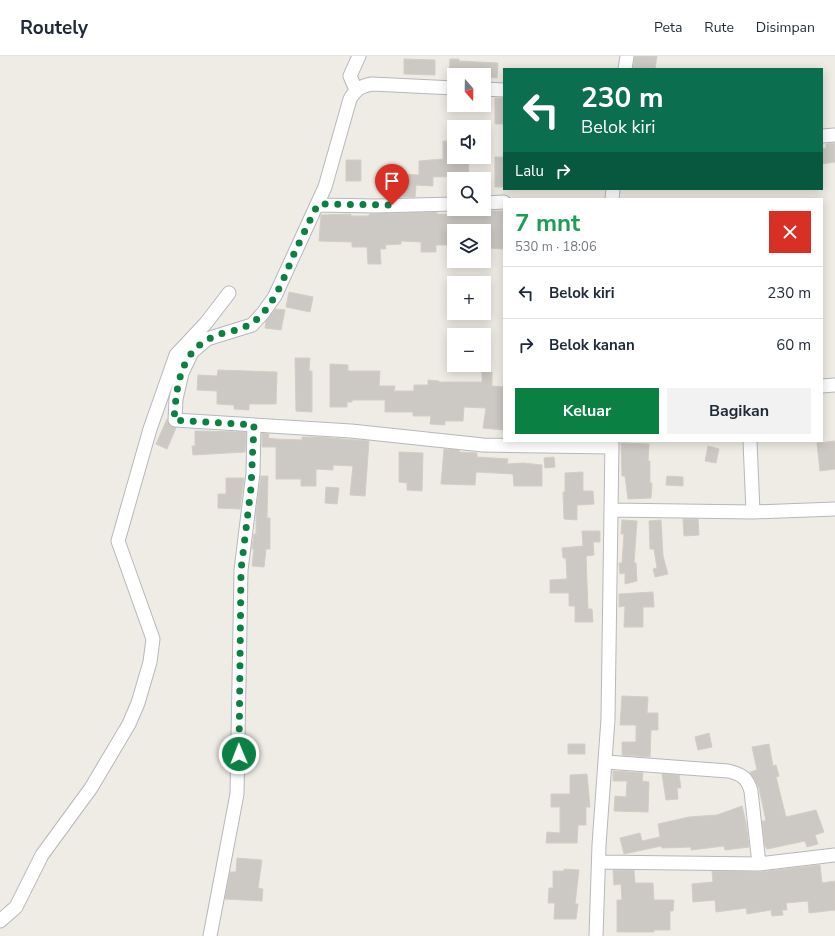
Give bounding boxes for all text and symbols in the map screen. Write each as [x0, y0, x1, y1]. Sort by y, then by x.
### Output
text: Routely [20, 15, 88, 41]
text: Peta [654, 18, 682, 37]
text: Rute [704, 18, 734, 37]
text: Disimpan [756, 18, 815, 37]
north arrow [447, 68, 491, 112]
map controls [447, 68, 491, 372]
text: 230 m [581, 79, 664, 117]
icon: left [515, 84, 567, 136]
text: Belok kiri [581, 115, 655, 139]
button: sound [447, 120, 491, 164]
icon: right [552, 160, 574, 182]
text: Lalu [515, 161, 544, 181]
pin [375, 164, 409, 205]
icon: arrive [381, 170, 403, 192]
button: search [447, 172, 491, 216]
text: 7 mnt [515, 207, 580, 239]
button: close [769, 211, 811, 253]
button: layers [447, 224, 491, 268]
text: 530 m · 18:06 [515, 238, 597, 256]
button: + [447, 276, 491, 320]
icon: left [515, 282, 537, 304]
text: Belok kiri [549, 283, 614, 303]
text: 230 m [767, 283, 811, 303]
button: − [447, 328, 491, 372]
icon: right [515, 334, 537, 356]
text: Belok kanan [549, 335, 635, 355]
text: 60 m [776, 335, 811, 355]
button: Keluar [515, 388, 659, 434]
button: Bagikan [667, 388, 811, 434]
position arrow [218, 733, 260, 775]

